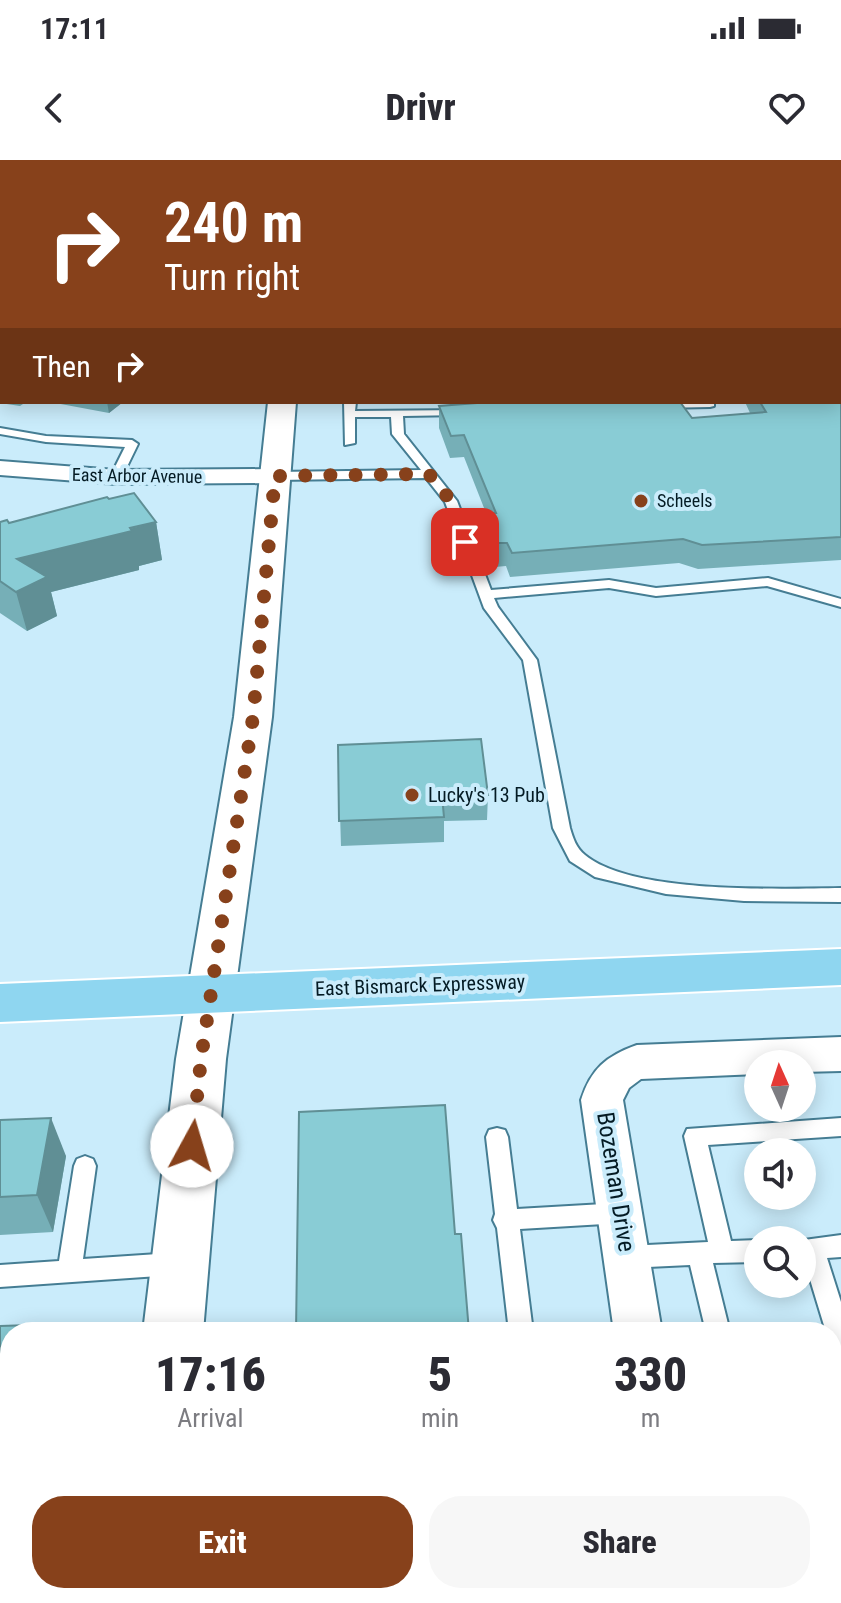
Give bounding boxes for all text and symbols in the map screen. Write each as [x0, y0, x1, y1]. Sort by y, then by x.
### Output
text: 17:11 [40, 11, 109, 46]
icon: back [32, 86, 76, 130]
icon: heart [765, 86, 809, 130]
text: Drivr [385, 87, 456, 129]
text: 240 m [164, 190, 303, 256]
icon: right [32, 192, 136, 296]
text: Turn right [164, 257, 300, 299]
icon: right [107, 344, 151, 388]
text: Then [32, 349, 91, 384]
street label: East Arbor Avenue [72, 464, 202, 487]
place label: Scheels [657, 490, 713, 511]
marker: Scheels [632, 492, 650, 510]
pin [431, 508, 499, 576]
icon: arrive [443, 520, 487, 564]
place label: Lucky's 13 Pub [428, 783, 545, 807]
marker: Lucky's 13 Pub [403, 786, 421, 804]
street label: East Bismarck Expressway [315, 969, 525, 1001]
north arrow [744, 1050, 816, 1122]
map controls [744, 1050, 816, 1298]
position arrow [150, 1104, 234, 1188]
street label: Bozeman Drive [591, 1110, 641, 1254]
button: sound [744, 1138, 816, 1210]
button: search [744, 1226, 816, 1298]
text: 17:16 [155, 1346, 266, 1403]
text: 5 [428, 1346, 452, 1403]
text: 330 [614, 1346, 687, 1403]
text: Arrival [177, 1403, 244, 1433]
text: min [421, 1403, 459, 1433]
text: m [641, 1403, 660, 1433]
button: Exit [32, 1496, 413, 1588]
button: Share [429, 1496, 810, 1588]

